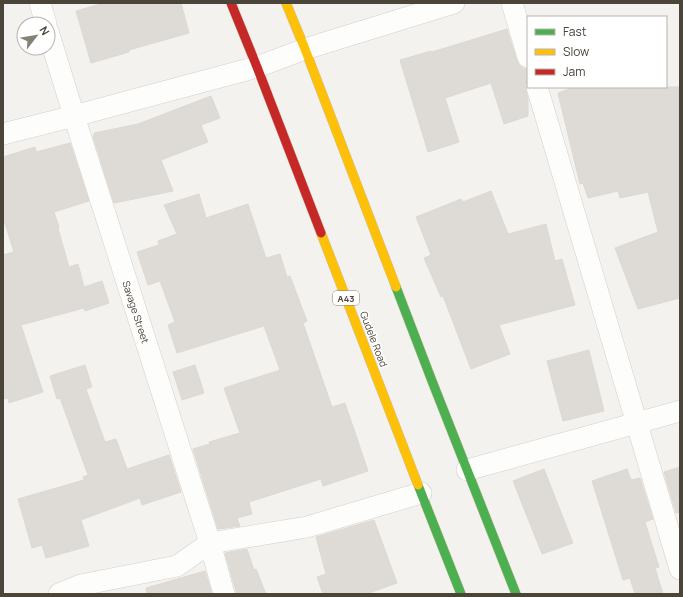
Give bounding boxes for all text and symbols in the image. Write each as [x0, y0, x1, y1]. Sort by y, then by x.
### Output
north arrow [16, 16, 56, 56]
legend [527, 16, 667, 88]
text: N [37, 23, 54, 38]
text: Fast [563, 23, 587, 40]
text: Slow [563, 43, 589, 60]
text: Jam [563, 63, 585, 80]
street label: Savage Street [119, 279, 153, 345]
road number: A43 [333, 291, 359, 305]
street label: Gudele Road [357, 309, 391, 369]

